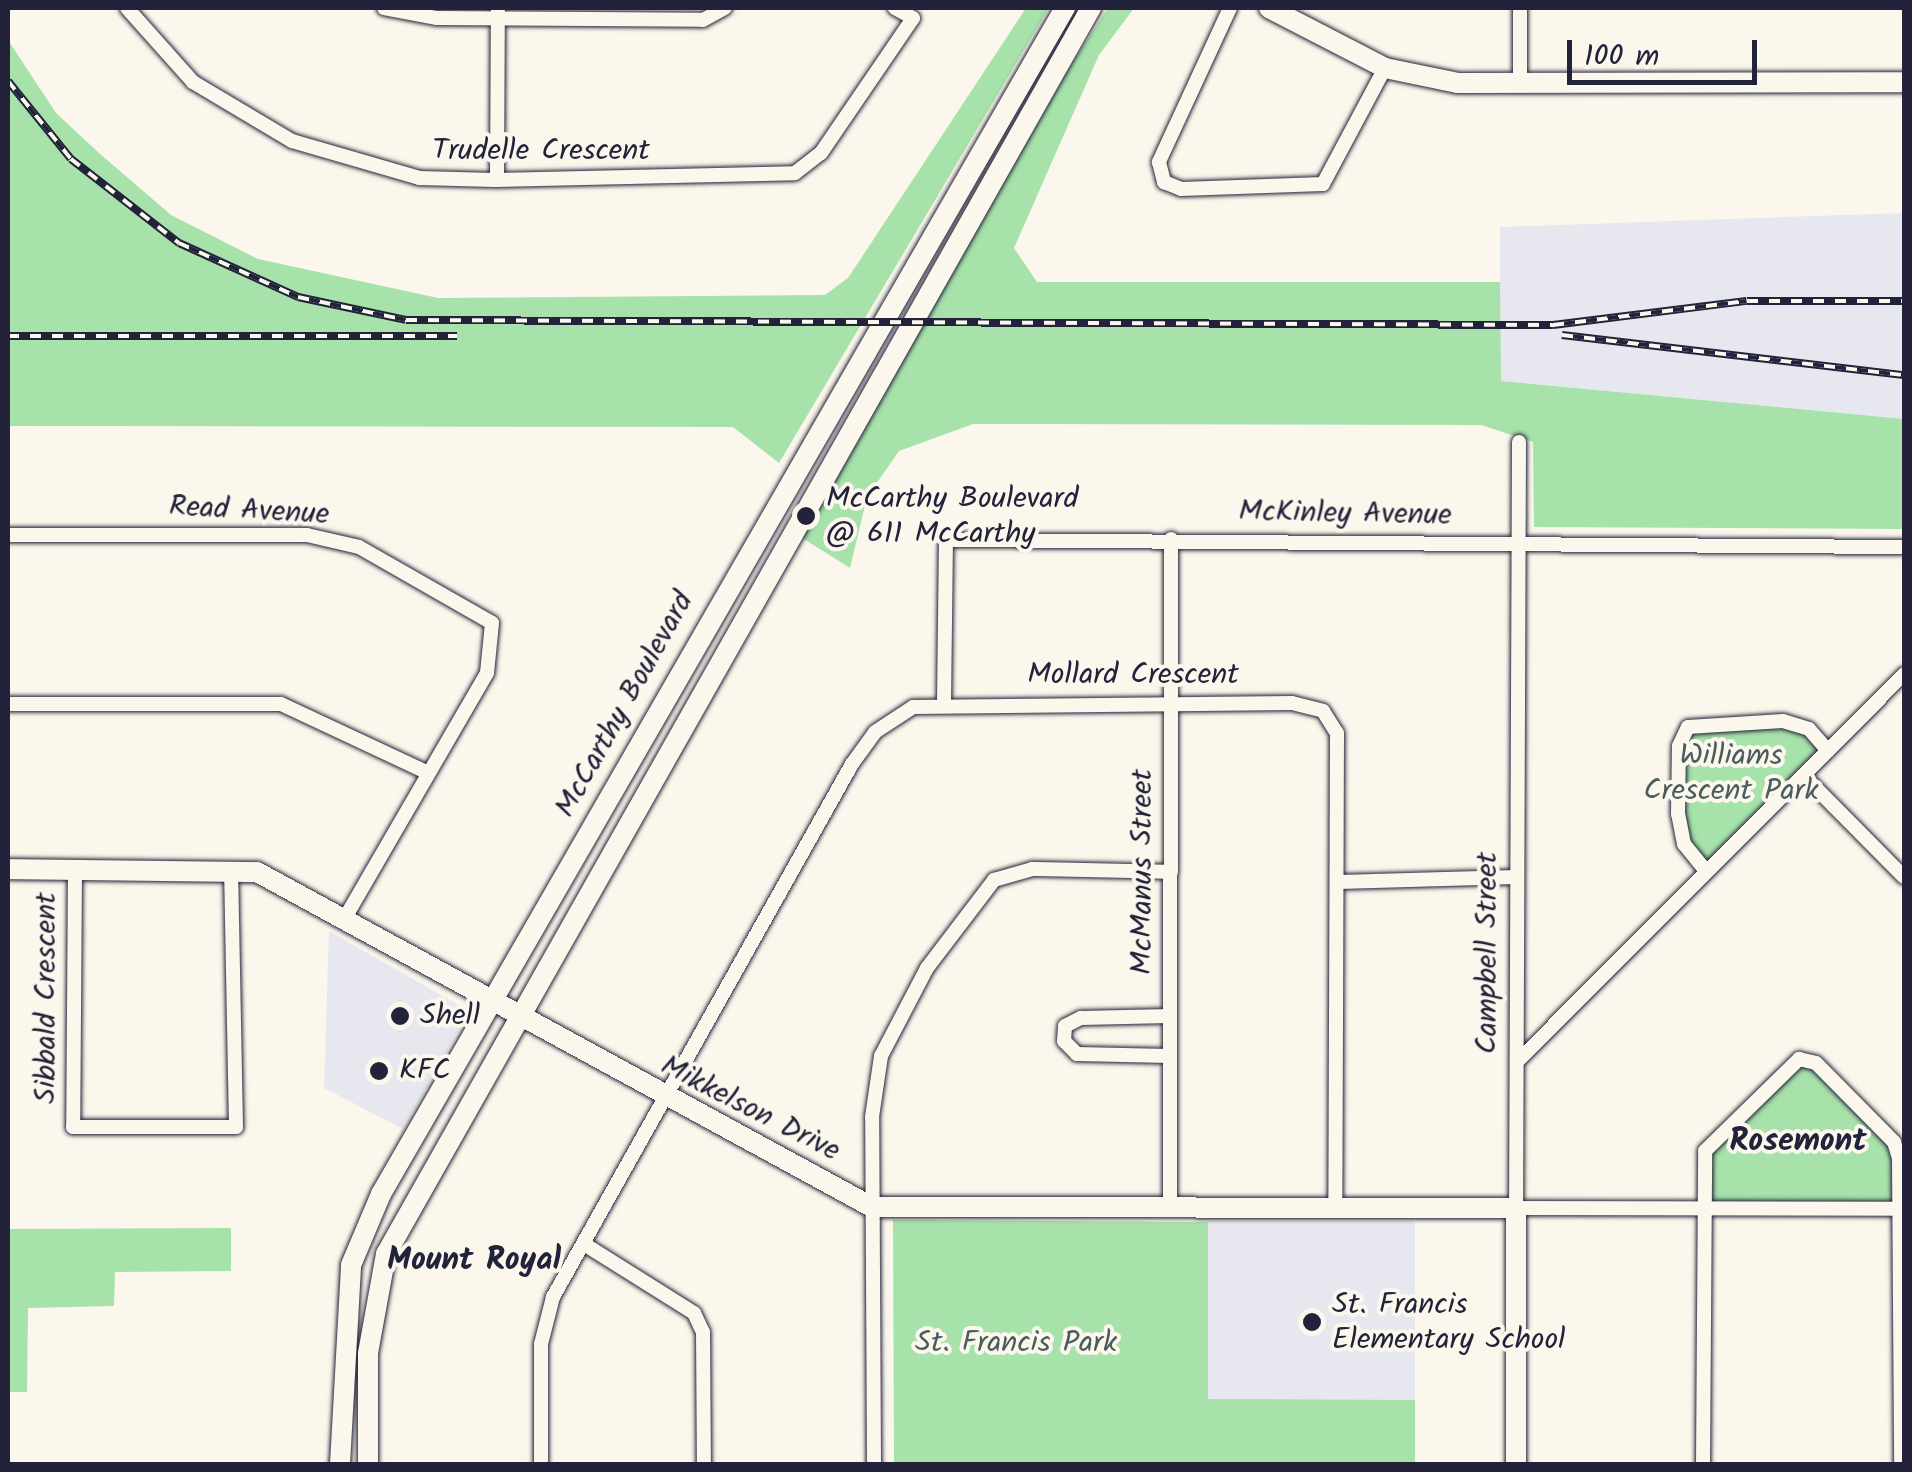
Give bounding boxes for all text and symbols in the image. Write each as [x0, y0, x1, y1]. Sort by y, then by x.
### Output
scale bar [1572, 20, 1762, 82]
text: 100 m [1584, 33, 1659, 81]
street label: Trudelle Crescent [432, 133, 650, 169]
place label: McCarthy Boulevard @ 611 McCarthy [826, 481, 1078, 552]
street label: Read Avenue [168, 489, 330, 533]
street label: McKinley Avenue [1238, 494, 1452, 534]
marker: McCarthy Boulevard @ 611 McCarthy [795, 505, 817, 527]
street label: McCarthy Boulevard [548, 586, 702, 824]
street label: Mollard Crescent [1027, 657, 1239, 693]
park label: Williams Crescent Park [1643, 738, 1819, 808]
street label: McManus Street [1125, 769, 1161, 975]
street label: Campbell Street [1470, 852, 1506, 1054]
street label: Sibbald Crescent [29, 892, 65, 1104]
place label: Shell [420, 998, 480, 1034]
marker: Shell [389, 1005, 411, 1027]
street label: Mikkelson Drive [654, 1048, 846, 1170]
place label: KFC [399, 1053, 450, 1089]
marker: KFC [368, 1060, 390, 1082]
district label: Rosemont [1729, 1123, 1867, 1161]
district label: Mount Royal [387, 1242, 561, 1280]
place label: St. Francis Elementary School [1332, 1287, 1565, 1358]
marker: St. Francis Elementary School [1301, 1311, 1323, 1333]
park label: St. Francis Park [915, 1325, 1117, 1361]

